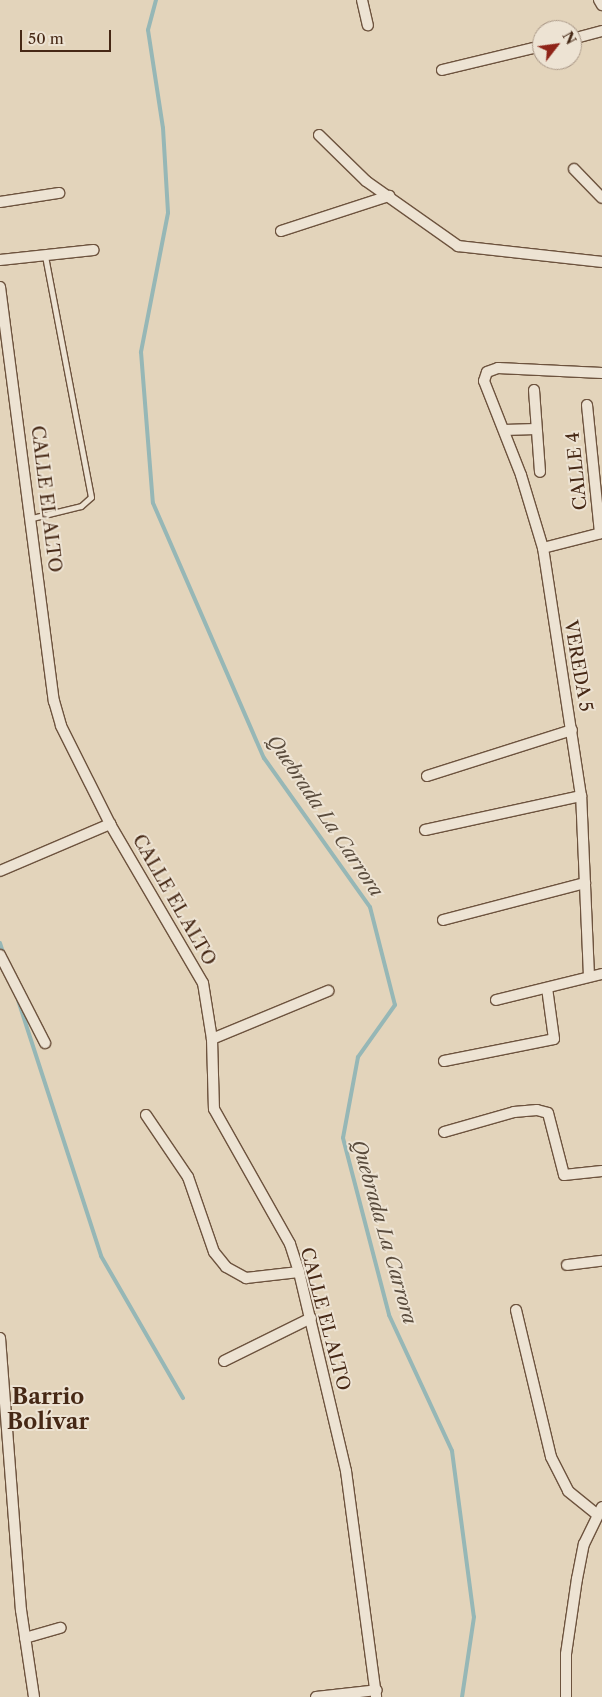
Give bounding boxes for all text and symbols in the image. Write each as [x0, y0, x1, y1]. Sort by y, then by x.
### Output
scale bar [22, 20, 114, 52]
north arrow [532, 20, 582, 70]
text: N [558, 28, 580, 48]
text: 50 m [28, 29, 64, 48]
street label: CALLE EL ALTO [26, 424, 66, 574]
street label: CALLE 4 [562, 431, 592, 511]
street label: VEREDA 5 [559, 618, 597, 714]
water label: Quebrada La Carrora [262, 731, 388, 901]
street label: CALLE EL ALTO [127, 830, 221, 970]
water label: Quebrada La Carrora [347, 1137, 421, 1327]
street label: CALLE EL ALTO [295, 1244, 355, 1394]
district label: Barrio Bolívar [7, 1383, 89, 1434]

